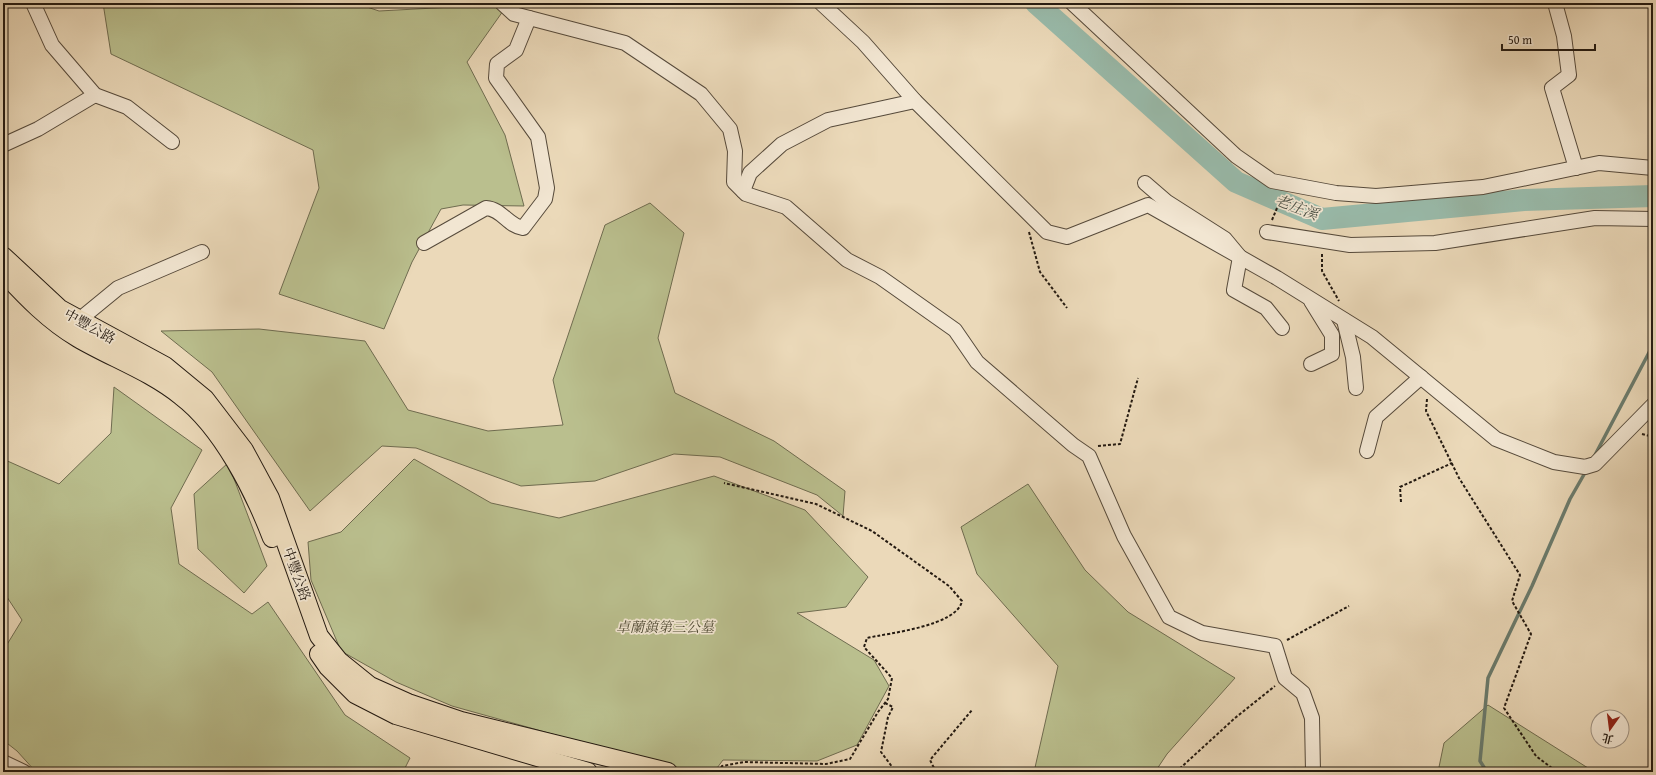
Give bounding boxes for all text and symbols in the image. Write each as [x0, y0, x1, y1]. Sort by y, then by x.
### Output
scale bar [1502, 26, 1595, 52]
text: 50 m [1508, 31, 1532, 48]
water label: 老庄溪 [1272, 189, 1324, 226]
street label: 中豐公路 [61, 304, 119, 348]
street label: 中豐公路 [278, 544, 316, 604]
park label: 卓蘭鎮第三公墓 [616, 617, 716, 637]
north arrow [1590, 709, 1630, 749]
text: 北 [1600, 730, 1615, 748]

